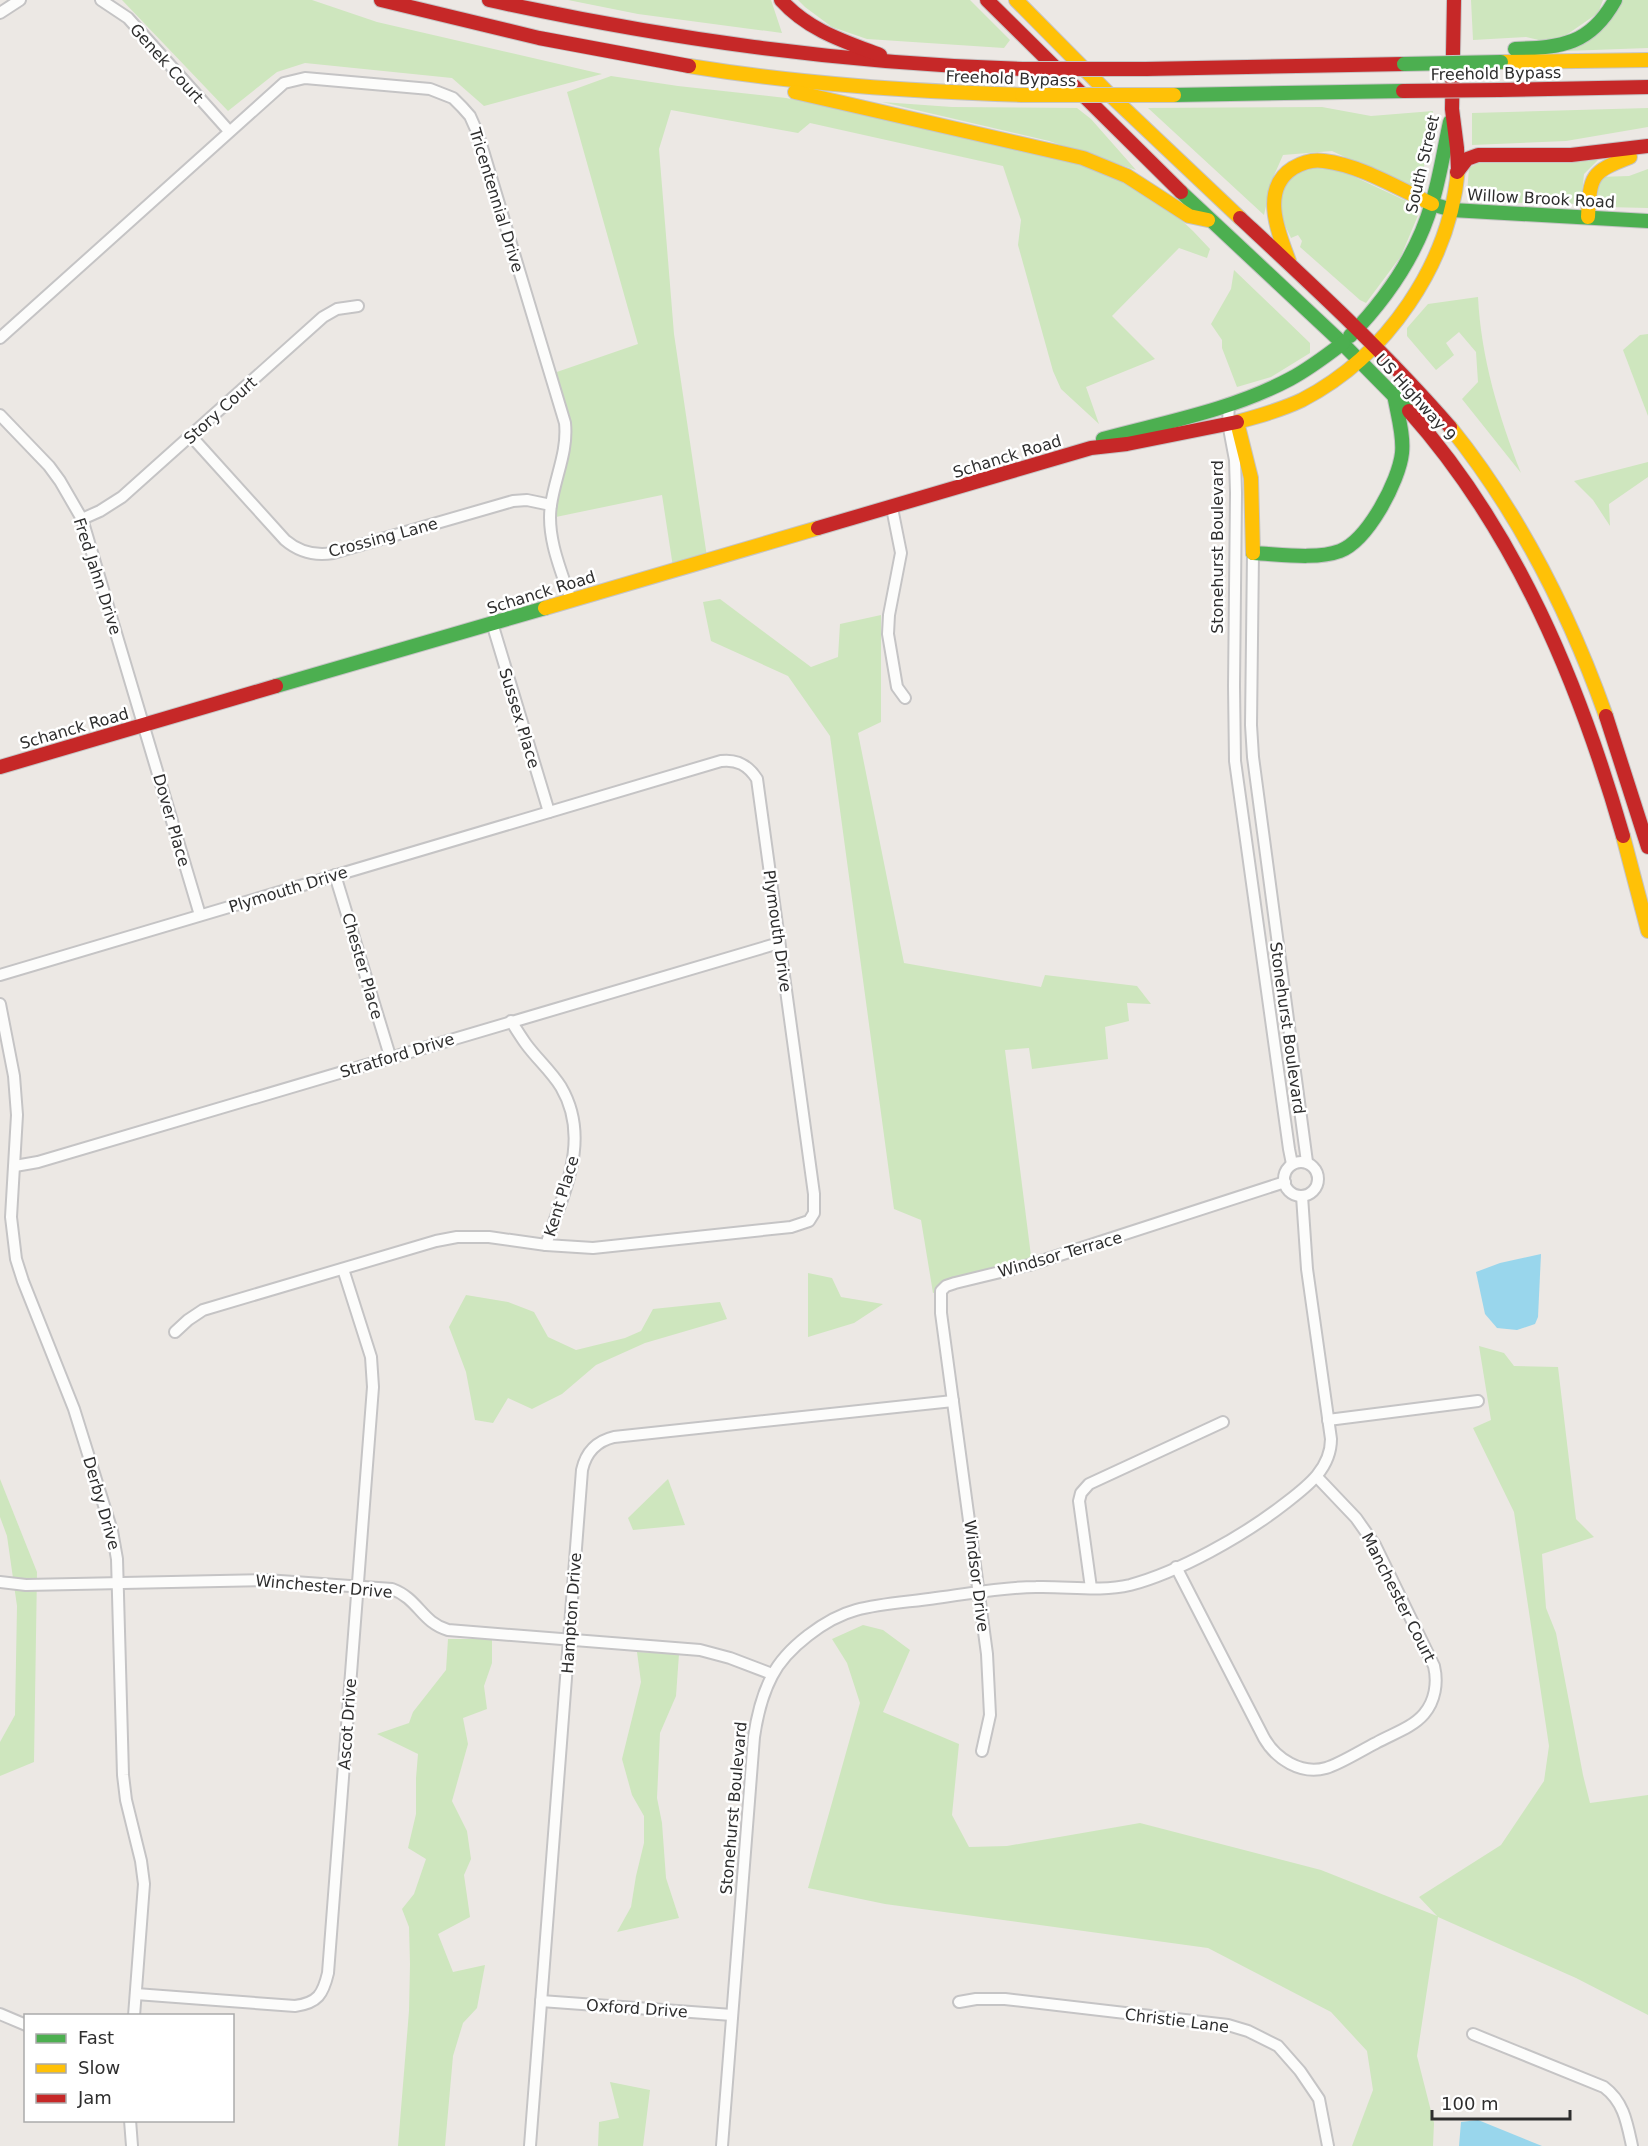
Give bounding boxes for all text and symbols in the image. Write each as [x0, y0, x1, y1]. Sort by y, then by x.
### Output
street label: Genek Court [126, 20, 207, 107]
street label: Freehold Bypass [1431, 63, 1561, 84]
street label: Freehold Bypass [945, 67, 1077, 90]
street label: South Street [1402, 113, 1443, 215]
street label: Tricentennial Drive [465, 125, 528, 275]
street label: Willow Brook Road [1467, 185, 1615, 212]
street label: US Highway 9 [1371, 350, 1460, 445]
street label: Story Court [180, 373, 261, 448]
street label: Schanck Road [951, 431, 1064, 482]
street label: Stonehurst Boulevard [1208, 460, 1227, 634]
street label: Crossing Lane [326, 514, 440, 561]
street label: Fred Jahn Drive [70, 515, 125, 637]
street label: Schanck Road [485, 567, 598, 618]
street label: Sussex Place [495, 666, 544, 770]
street label: Schanck Road [18, 704, 131, 753]
street label: Dover Place [149, 772, 194, 869]
street label: Plymouth Drive [226, 862, 350, 917]
street label: Plymouth Drive [760, 869, 795, 993]
street label: Chester Place [338, 911, 387, 1022]
street label: Stonehurst Boulevard [1266, 941, 1309, 1115]
street label: Stratford Drive [338, 1029, 457, 1082]
street label: Kent Place [540, 1153, 583, 1239]
street label: Windsor Terrace [996, 1228, 1124, 1281]
street label: Derby Drive [79, 1454, 124, 1552]
street label: Windsor Drive [960, 1519, 993, 1633]
street label: Manchester Court [1358, 1529, 1439, 1665]
street label: Hampton Drive [558, 1552, 585, 1674]
street label: Winchester Drive [255, 1571, 393, 1602]
street label: Ascot Drive [335, 1678, 360, 1771]
street label: Stonehurst Boulevard [716, 1721, 751, 1895]
street label: Oxford Drive [586, 1995, 688, 2022]
street label: Christie Lane [1124, 2005, 1230, 2036]
legend [24, 2014, 234, 2122]
text: Fast [78, 2027, 114, 2048]
text: Slow [78, 2057, 120, 2078]
scale bar [1432, 2083, 1570, 2121]
text: Jam [77, 2087, 112, 2108]
text: 100 m [1441, 2093, 1499, 2114]

